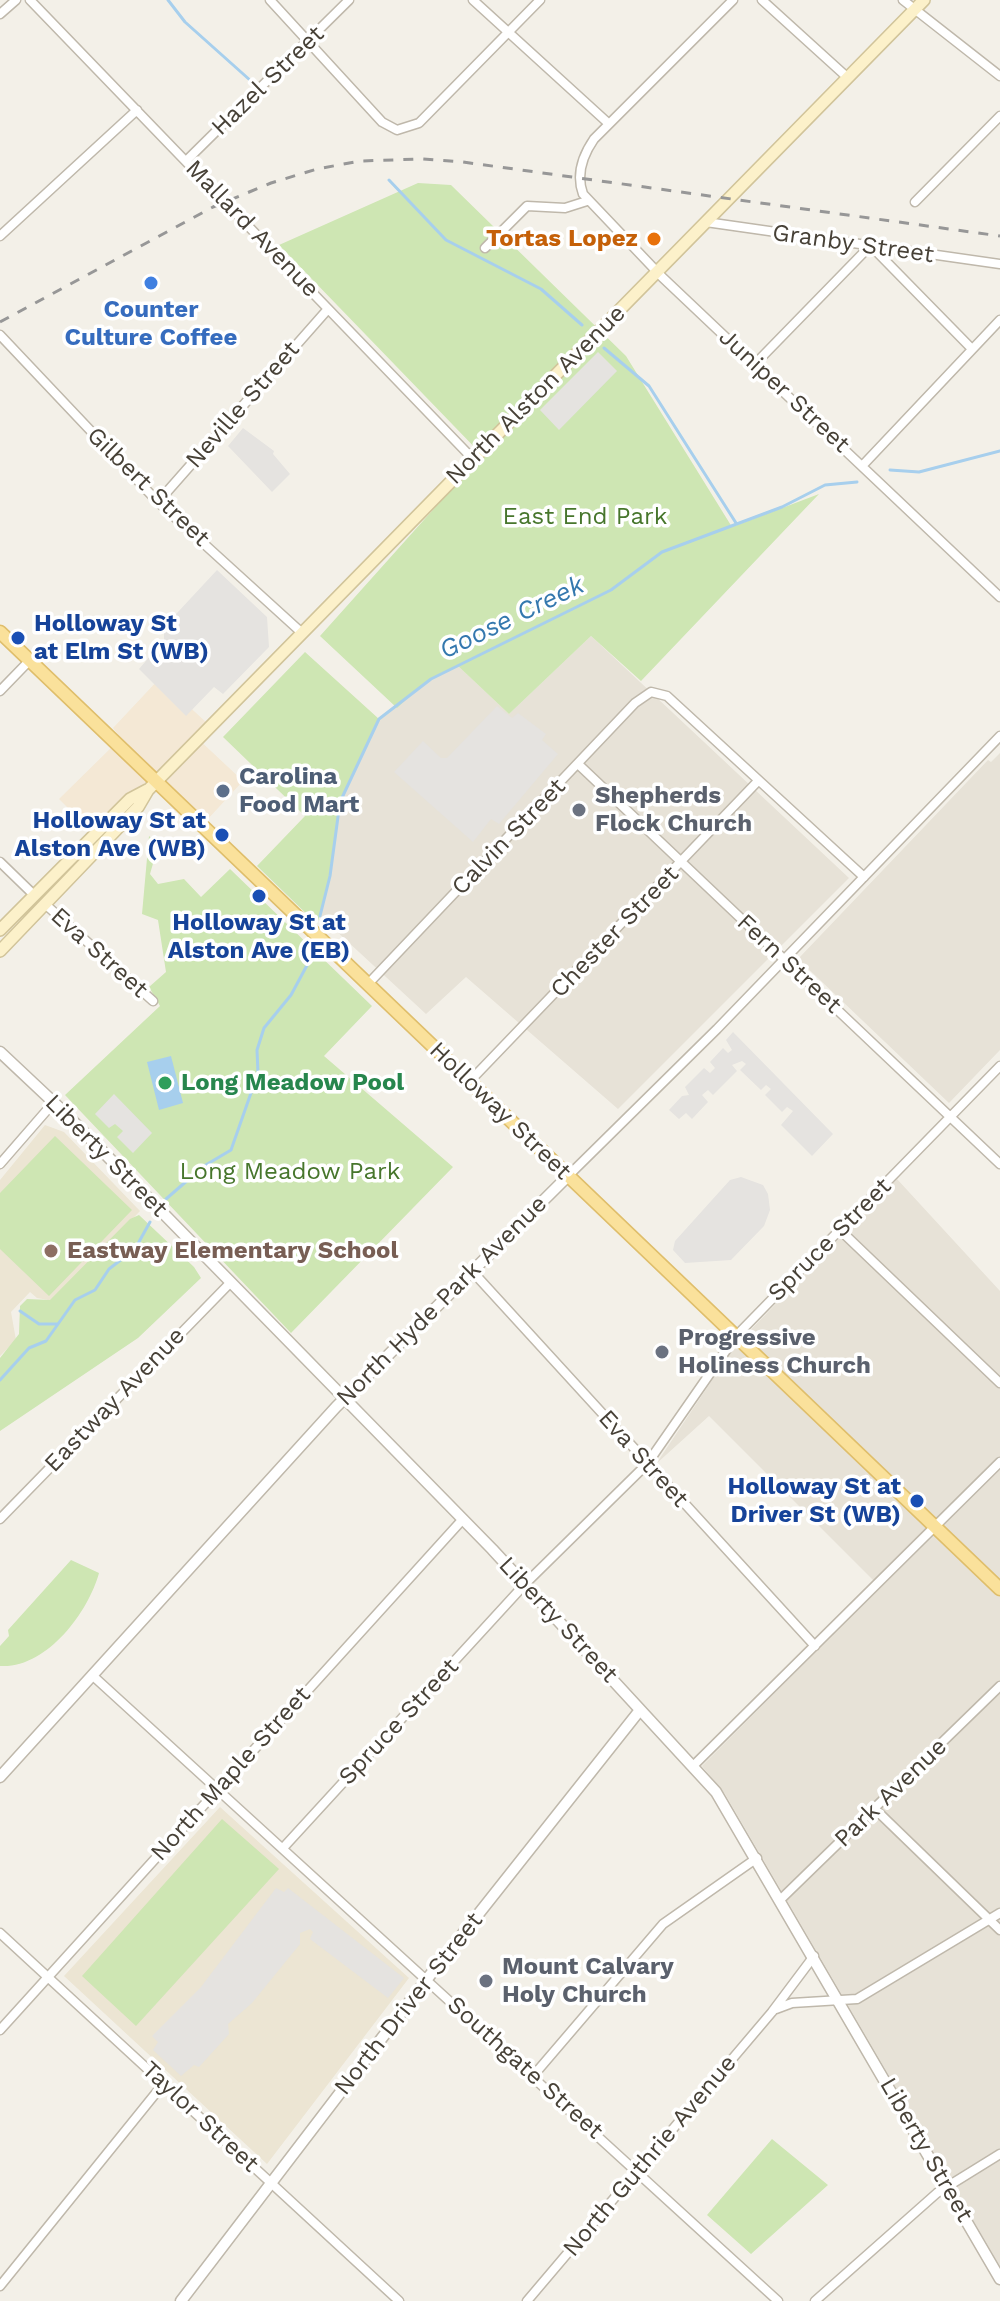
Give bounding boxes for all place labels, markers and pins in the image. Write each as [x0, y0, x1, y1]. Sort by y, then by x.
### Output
place label: Tortas Lopez [486, 225, 638, 253]
marker: Tortas Lopez [645, 230, 663, 248]
marker: Counter Culture Coffee [142, 274, 160, 292]
place label: Counter Culture Coffee [65, 296, 237, 352]
place label: Holloway St at Elm St (WB) [34, 610, 209, 666]
marker: Holloway St at Elm St (WB) [9, 629, 27, 647]
place label: Carolina Food Mart [239, 763, 359, 819]
marker: Carolina Food Mart [214, 782, 232, 800]
place label: Shepherds Flock Church [595, 782, 752, 838]
marker: Shepherds Flock Church [570, 801, 588, 819]
place label: Holloway St at Alston Ave (WB) [15, 807, 206, 863]
marker: Holloway St at Alston Ave (WB) [213, 826, 231, 844]
marker: Holloway St at Alston Ave (EB) [250, 887, 268, 905]
place label: Holloway St at Alston Ave (EB) [168, 909, 350, 965]
place label: Long Meadow Pool [181, 1069, 404, 1097]
marker: Long Meadow Pool [156, 1074, 174, 1092]
place label: Eastway Elementary School [67, 1237, 398, 1265]
marker: Eastway Elementary School [42, 1242, 60, 1260]
place label: Progressive Holiness Church [678, 1324, 871, 1380]
marker: Progressive Holiness Church [653, 1343, 671, 1361]
place label: Holloway St at Driver St (WB) [727, 1473, 901, 1529]
marker: Holloway St at Driver St (WB) [908, 1492, 926, 1510]
place label: Mount Calvary Holy Church [502, 1953, 674, 2009]
marker: Mount Calvary Holy Church [477, 1972, 495, 1990]

